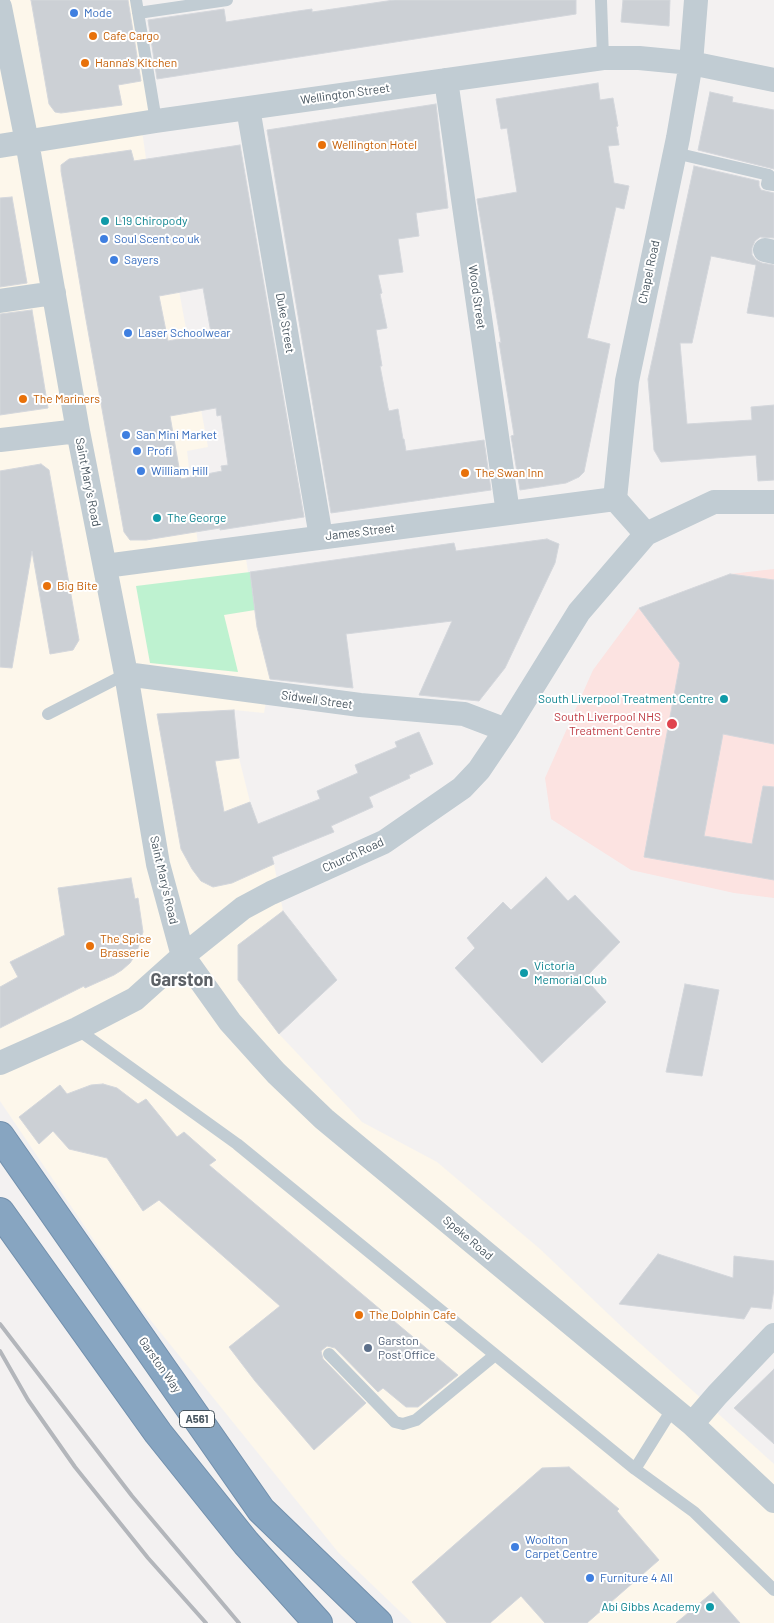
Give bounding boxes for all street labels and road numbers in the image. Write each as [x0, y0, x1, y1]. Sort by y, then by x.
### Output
street label: Wellington Street [299, 81, 391, 107]
street label: Chapel Road [635, 239, 663, 305]
street label: Wood Street [465, 264, 489, 330]
street label: Duke Street [273, 292, 297, 354]
street label: Saint Mary's Road [72, 436, 104, 528]
street label: James Street [324, 521, 396, 543]
street label: Sidwell Street [280, 688, 354, 712]
street label: Saint Mary's Road [147, 834, 181, 926]
street label: Church Road [320, 835, 386, 875]
street label: Speke Road [440, 1213, 496, 1263]
street label: Garston Way [136, 1334, 184, 1396]
road number: A561 [180, 1410, 214, 1428]

